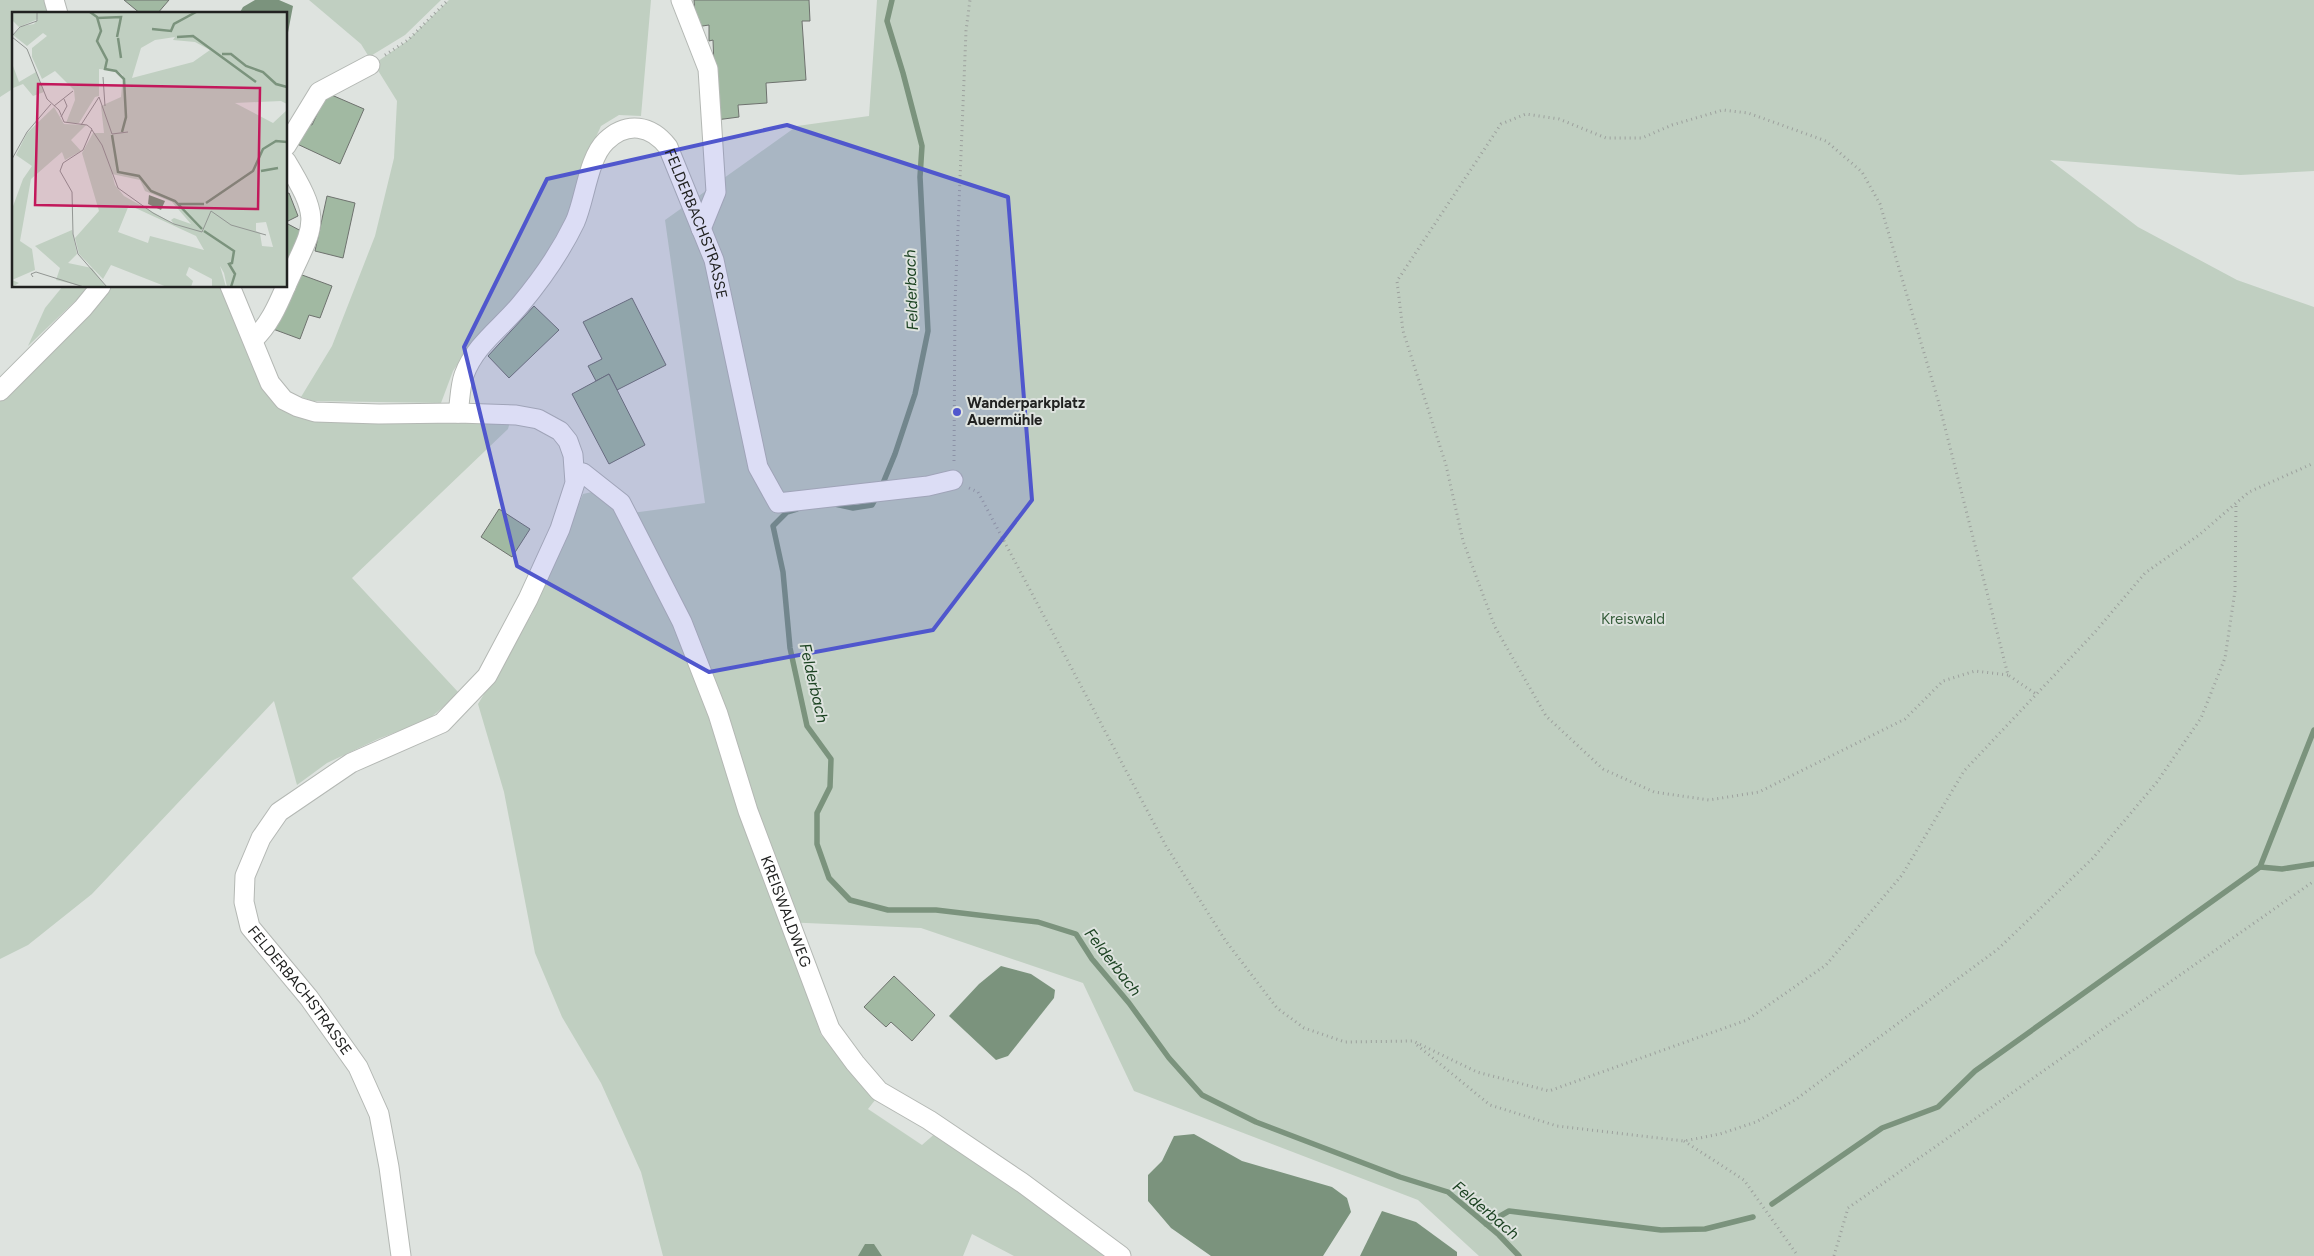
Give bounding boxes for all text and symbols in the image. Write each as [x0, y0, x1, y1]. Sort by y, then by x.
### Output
inset map [12, 12, 288, 288]
street label: FELDERBACHSTRASSE [661, 146, 731, 300]
water label: Felderbach [900, 249, 922, 331]
place label: Wanderparkplatz Auermühle [967, 394, 1085, 429]
marker: Wanderparkplatz Auermühle [951, 406, 963, 418]
park label: Kreiswald [1601, 610, 1665, 628]
water label: Felderbach [796, 641, 832, 725]
street label: KREISWALDWEG [757, 853, 815, 970]
street label: FELDERBACHSTRASSE [244, 922, 356, 1059]
water label: Felderbach [1081, 924, 1145, 1000]
water label: Felderbach [1449, 1177, 1523, 1243]

